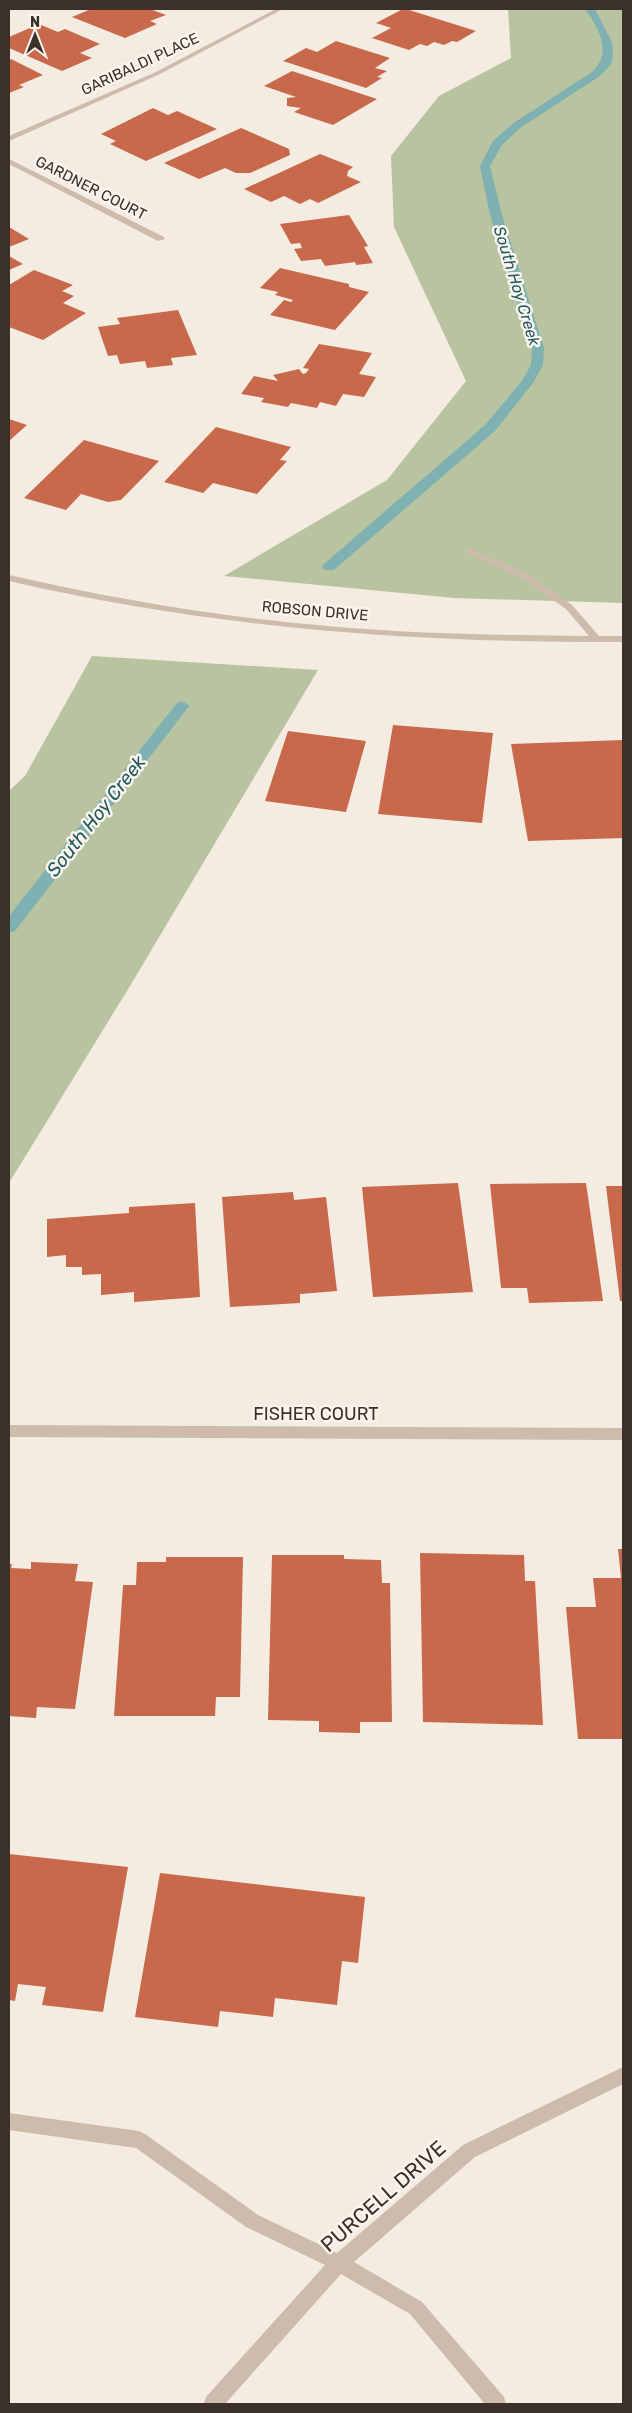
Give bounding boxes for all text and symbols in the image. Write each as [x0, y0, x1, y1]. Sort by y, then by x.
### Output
north arrow [10, 10, 60, 60]
text: N [30, 14, 40, 31]
street label: GARIBALDI PLACE [78, 29, 202, 99]
street label: GARDNER COURT [32, 152, 150, 224]
water label: South Hoy Creek [490, 224, 544, 349]
street label: ROBSON DRIVE [261, 597, 369, 625]
water label: South Hoy Creek [42, 751, 151, 881]
street label: FISHER COURT [253, 1403, 379, 1425]
street label: PURCELL DRIVE [315, 2135, 451, 2257]

